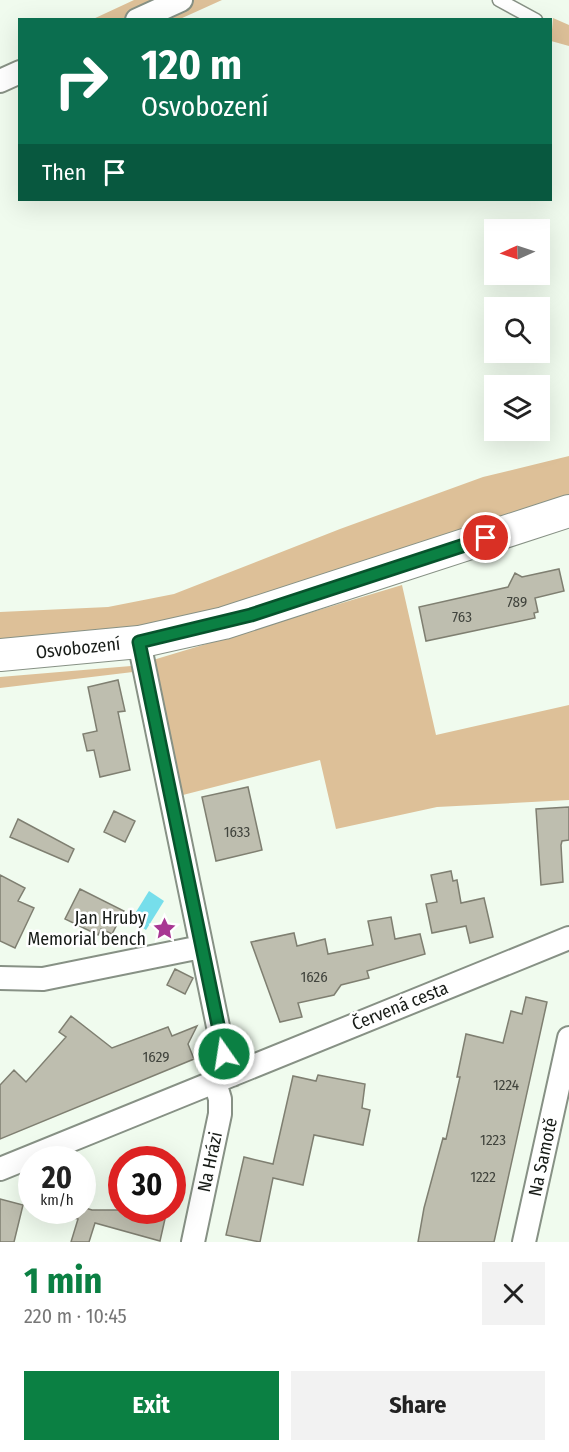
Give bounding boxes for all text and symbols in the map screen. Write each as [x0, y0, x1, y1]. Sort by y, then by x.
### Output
text: 120 m [141, 40, 242, 90]
icon: right [42, 42, 120, 120]
text: Osvobození [141, 91, 268, 123]
icon: arrive [98, 156, 131, 189]
text: Then [42, 159, 86, 186]
north arrow [484, 219, 550, 285]
map controls [484, 219, 550, 441]
button: search [484, 297, 550, 363]
button: layers [484, 375, 550, 441]
pin [460, 512, 511, 563]
icon: arrive [469, 521, 502, 554]
house number: 789 [507, 593, 527, 611]
house number: 763 [452, 608, 472, 626]
street label: Osvobození [35, 633, 122, 663]
house number: 1633 [224, 823, 251, 841]
place label: Jan Hruby Memorial bench [27, 907, 146, 950]
place icon: Jan Hruby Memorial bench [151, 915, 177, 941]
house number: 1626 [300, 968, 328, 986]
street label: Červená cesta [349, 977, 452, 1035]
position arrow [192, 1022, 256, 1086]
house number: 1629 [143, 1048, 169, 1066]
house number: 1224 [493, 1076, 519, 1094]
street label: Na Samotě [524, 1116, 562, 1198]
street label: Na Hrázi [193, 1130, 227, 1194]
house number: 1223 [480, 1131, 506, 1149]
speed limit sign: 30 [108, 1146, 186, 1224]
text: 20 [42, 1160, 72, 1196]
house number: 1222 [470, 1168, 496, 1186]
text: km/h [40, 1191, 74, 1209]
text: 1 min [24, 1259, 102, 1303]
button: close [482, 1262, 545, 1325]
text: 220 m · 10:45 [24, 1304, 127, 1328]
button: Exit [24, 1371, 279, 1440]
button: Share [291, 1371, 545, 1440]

